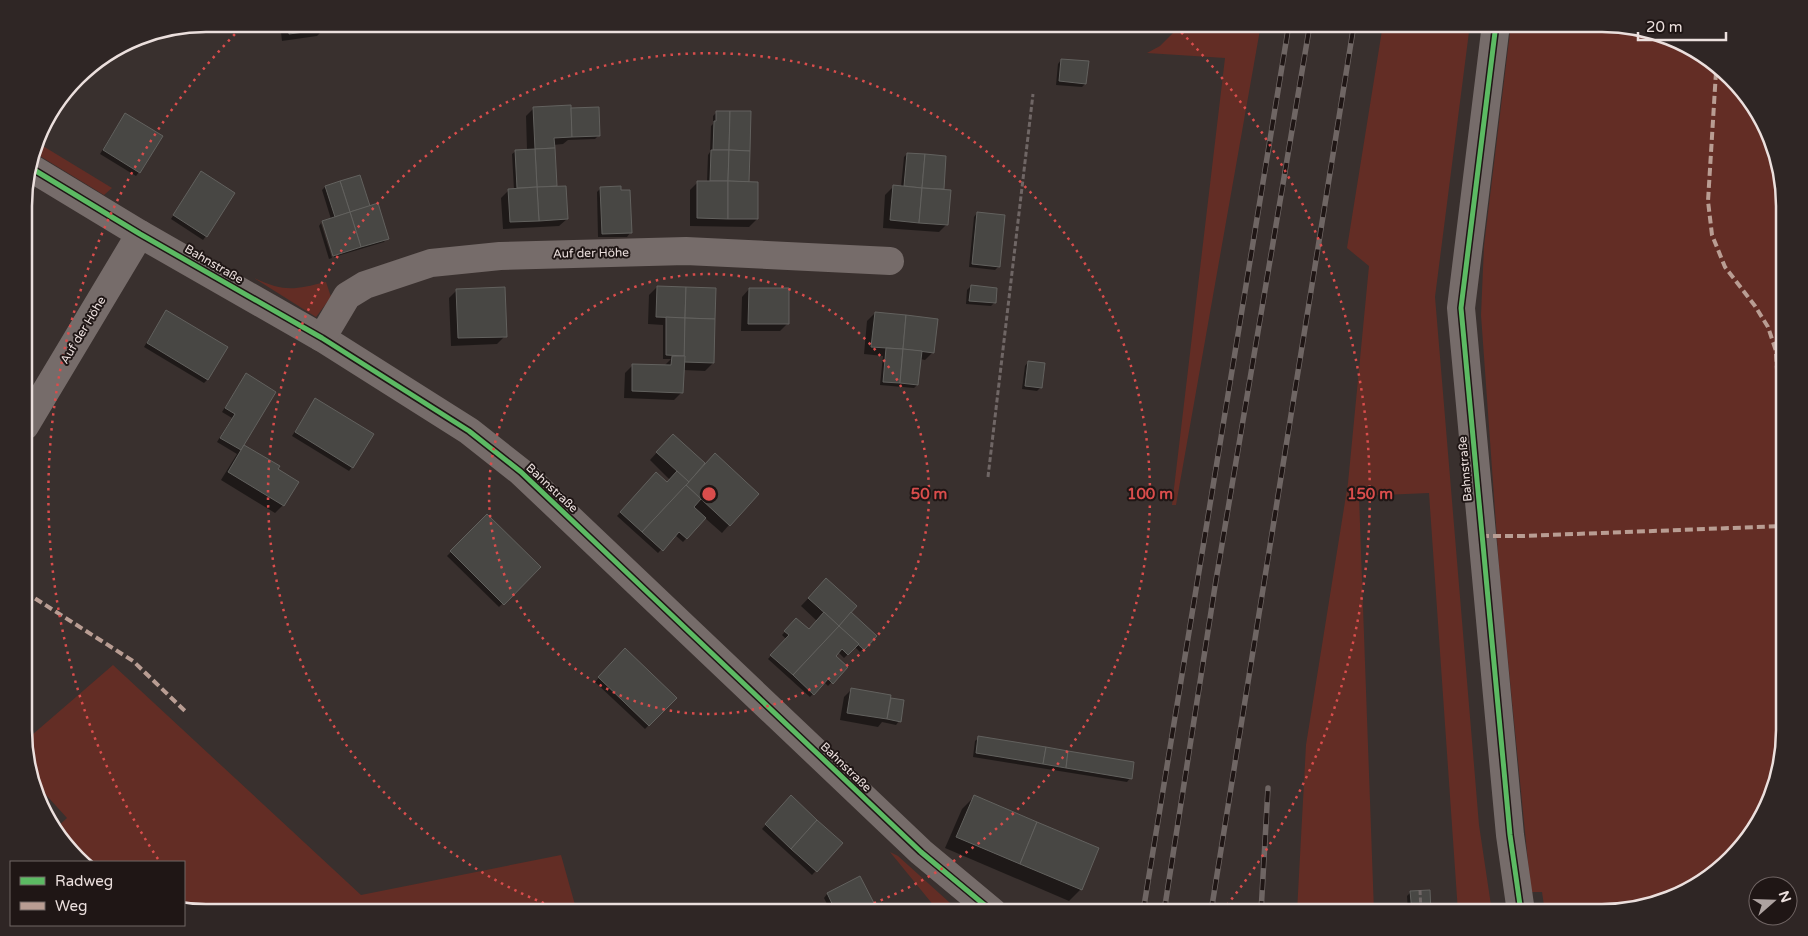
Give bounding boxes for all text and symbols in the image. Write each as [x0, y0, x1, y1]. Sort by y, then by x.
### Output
scale bar [1638, 10, 1726, 42]
text: 20 m [1646, 18, 1683, 36]
street label: Bahnstraße [182, 242, 246, 287]
street label: Auf der Höhe [553, 245, 629, 261]
street label: Auf der Höhe [57, 294, 109, 366]
street label: Bahnstraße [1455, 436, 1475, 502]
street label: Bahnstraße [523, 461, 581, 516]
centre of rings [700, 485, 718, 503]
text: 50 m [911, 485, 947, 503]
text: 100 m [1127, 485, 1173, 503]
text: 150 m [1347, 485, 1393, 503]
street label: Bahnstraße [818, 739, 875, 795]
legend [10, 861, 185, 926]
text: Radweg [55, 872, 113, 890]
north arrow [1748, 876, 1798, 926]
text: N [1775, 889, 1795, 905]
text: Weg [55, 897, 87, 915]

